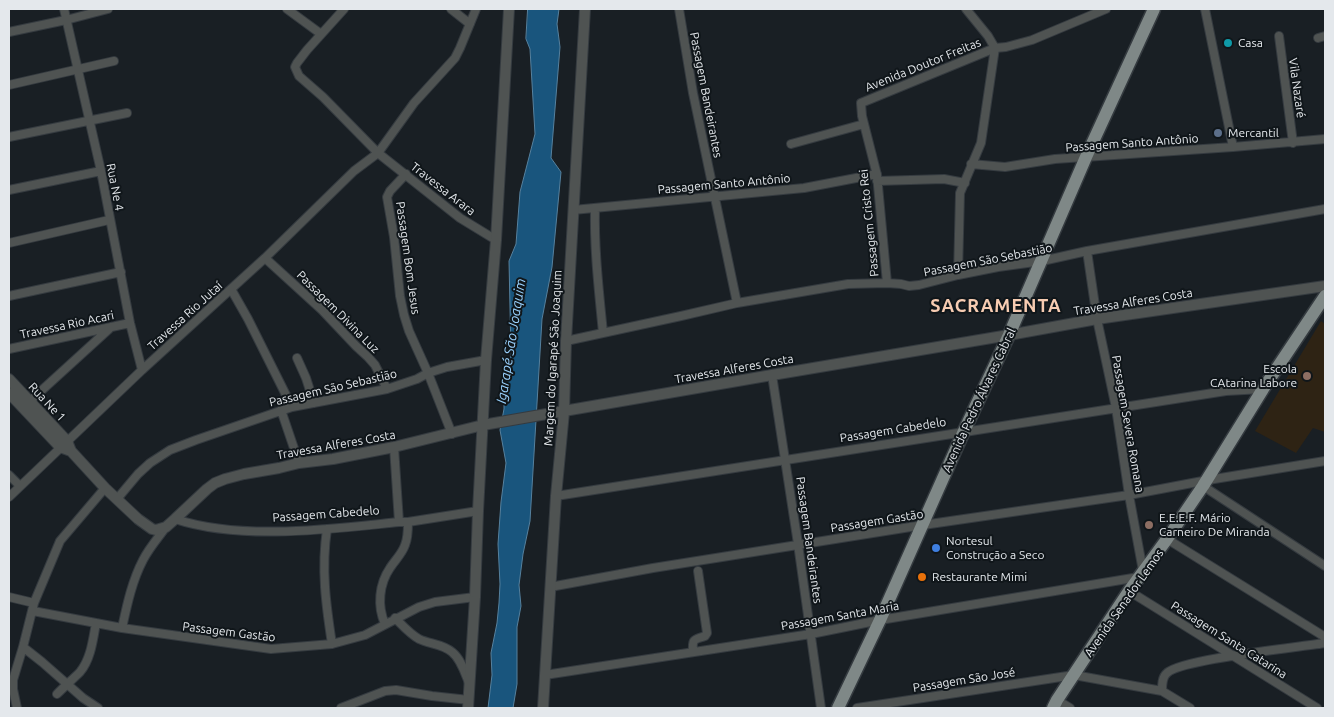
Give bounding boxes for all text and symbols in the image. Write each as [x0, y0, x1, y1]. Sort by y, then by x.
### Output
street label: Passagem Bandeirantes [687, 31, 725, 159]
street label: Avenida Doutor Freitas [863, 35, 983, 95]
place label: Casa [1238, 36, 1263, 50]
marker: Casa [1222, 37, 1234, 49]
street label: Vila Nazaré [1286, 57, 1308, 119]
place label: Mercantil [1228, 126, 1279, 140]
marker: Mercantil [1212, 127, 1224, 139]
street label: Passagem Santo Antônio [1065, 131, 1199, 155]
street label: Travessa Arara [408, 159, 478, 219]
street label: Rua Ne 4 [103, 162, 127, 212]
street label: Passagem Cristo Rei [856, 169, 882, 277]
street label: Passagem Santo Antônio [657, 171, 791, 197]
street label: Passagem Bom Jesus [393, 201, 423, 315]
street label: Passagem São Sebastião [922, 240, 1054, 280]
street label: Passagem Divina Luz [294, 268, 382, 356]
street label: Margem do Igarapé São Joaquim [541, 270, 565, 446]
water label: Igarapé São Joaquim [493, 277, 529, 405]
street label: Travessa Rio Jutaí [145, 279, 225, 353]
street label: Travessa Alferes Costa [1072, 285, 1194, 319]
district label: SACRAMENTA [929, 295, 1063, 317]
street label: Travessa Rio Acari [19, 308, 115, 342]
street label: Avenida Pedro Álvares Cabral [939, 326, 1019, 474]
street label: Travessa Alferes Costa [673, 351, 795, 387]
street label: Passagem Severa Romana [1109, 354, 1147, 494]
place label: Escola CAtarina Labore [1210, 362, 1297, 390]
street label: Passagem São Sebastião [268, 366, 398, 410]
marker: Escola CAtarina Labore [1301, 370, 1313, 382]
street label: Rua Ne 1 [25, 380, 69, 424]
street label: Passagem Cabedelo [839, 414, 947, 446]
street label: Travessa Alferes Costa [275, 427, 397, 463]
street label: Passagem Bandeirantes [793, 476, 825, 604]
street label: Passagem Cabedelo [272, 503, 380, 525]
street label: Passagem Gastão [830, 507, 924, 535]
place label: E.E.E.F. Mário Carneiro De Miranda [1159, 511, 1270, 539]
marker: E.E.E.F. Mário Carneiro De Miranda [1143, 519, 1155, 531]
place label: Nortesul Construção a Seco [946, 534, 1044, 562]
marker: Nortesul Construção a Seco [930, 542, 942, 554]
street label: Avenida Senador Lemos [1081, 546, 1167, 660]
place label: Restaurante Mimi [932, 570, 1027, 584]
marker: Restaurante Mimi [916, 571, 928, 583]
street label: Passagem Santa Catarina [1168, 598, 1290, 682]
street label: Passagem Santa Maria [780, 599, 900, 633]
street label: Passagem Gastão [182, 619, 276, 645]
street label: Passagem São José [912, 665, 1016, 695]

